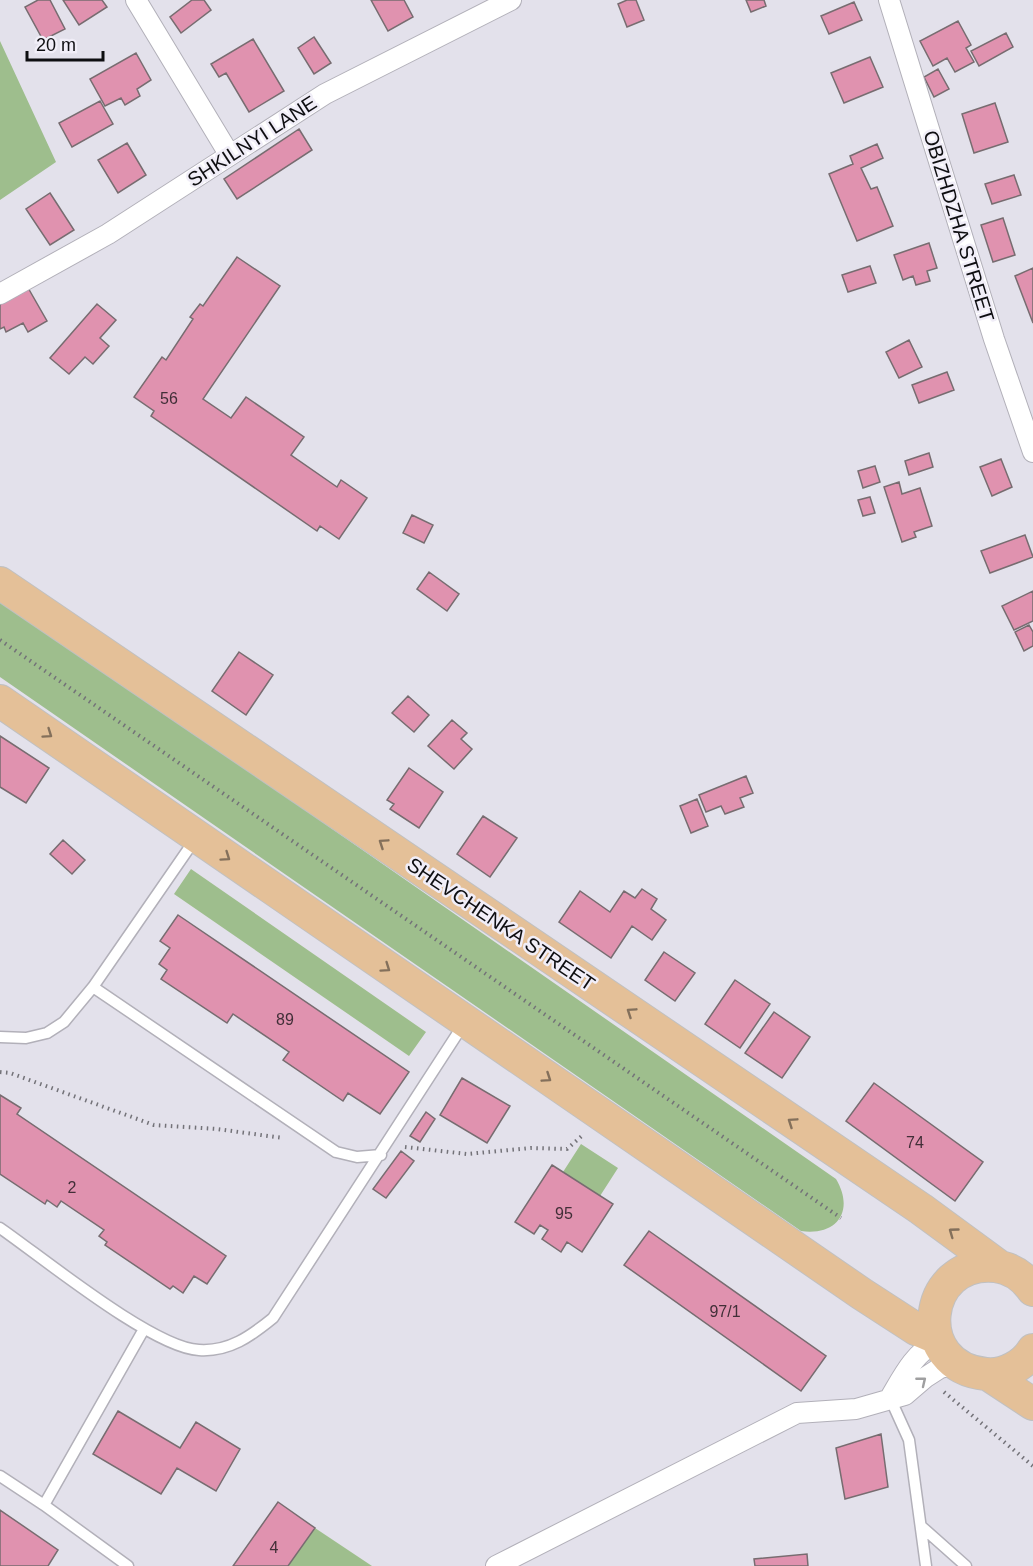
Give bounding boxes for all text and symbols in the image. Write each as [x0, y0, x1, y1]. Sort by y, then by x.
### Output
scale bar [27, 24, 104, 62]
text: 20 m [36, 35, 76, 55]
street label: SHKILNYI LANE [184, 91, 320, 191]
street label: OBIZHDZHA STREET [919, 128, 999, 324]
house number: 56 [160, 390, 178, 407]
one-way arrow [42, 727, 53, 738]
one-way arrow [379, 839, 390, 850]
one-way arrow [219, 850, 230, 861]
street label: SHEVCHENKA STREET [403, 853, 599, 995]
one-way arrow [380, 961, 391, 972]
one-way arrow [627, 1008, 638, 1019]
house number: 89 [276, 1011, 294, 1028]
one-way arrow [540, 1071, 551, 1082]
one-way arrow [788, 1118, 799, 1129]
house number: 74 [906, 1134, 924, 1151]
house number: 2 [68, 1179, 77, 1196]
house number: 95 [555, 1205, 573, 1222]
one-way arrow [948, 1229, 959, 1240]
house number: 97/1 [709, 1303, 741, 1320]
one-way arrow [915, 1377, 926, 1388]
house number: 4 [270, 1539, 279, 1556]

